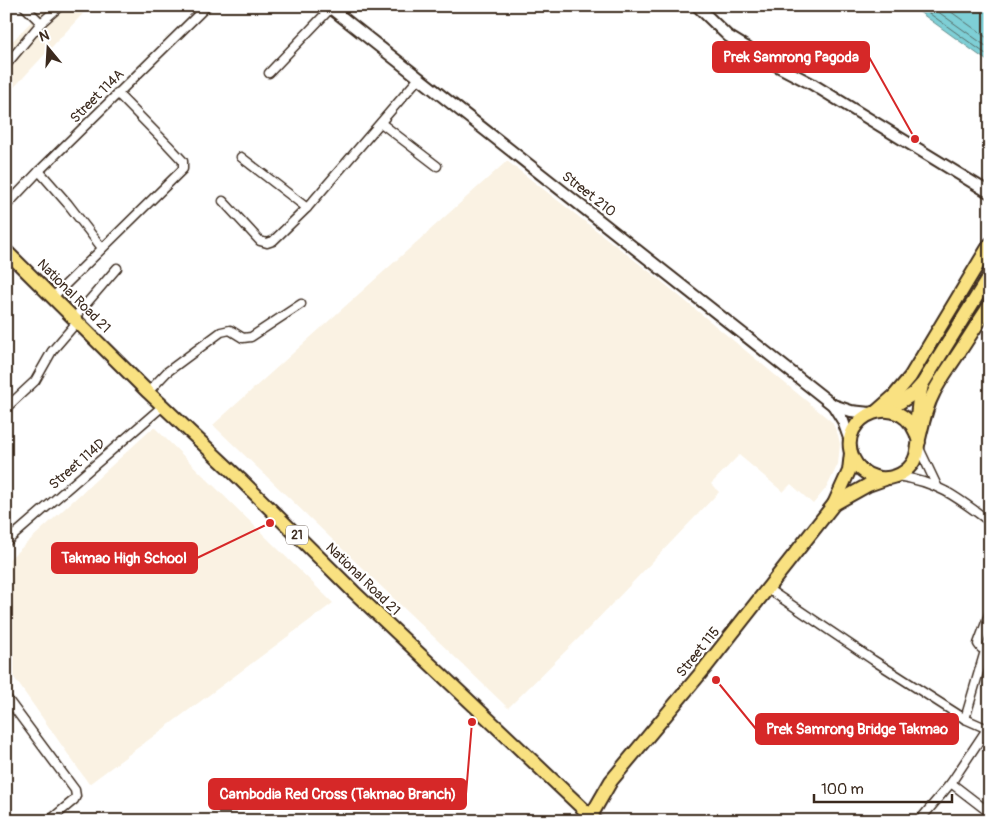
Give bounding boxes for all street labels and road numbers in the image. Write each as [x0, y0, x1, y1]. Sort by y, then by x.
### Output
street label: Street 114A [67, 66, 127, 126]
street label: Street 210 [559, 168, 619, 220]
street label: National Road 21 [34, 256, 114, 336]
street label: Street 114D [45, 435, 109, 493]
road number: 21 [286, 526, 308, 544]
street label: National Road 21 [322, 539, 404, 619]
street label: Street 115 [673, 624, 723, 680]

